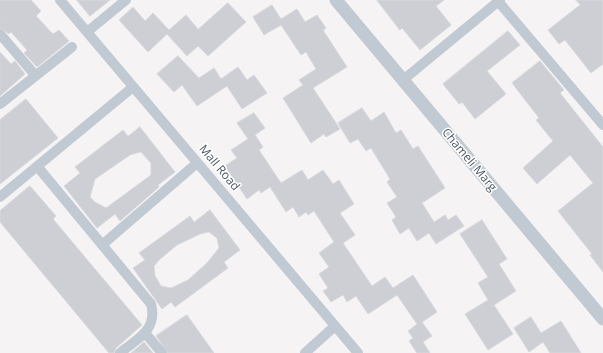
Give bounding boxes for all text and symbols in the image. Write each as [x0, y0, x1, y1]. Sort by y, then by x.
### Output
street label: Chameli Marg [439, 126, 499, 194]
street label: Mall Road [196, 142, 242, 194]

